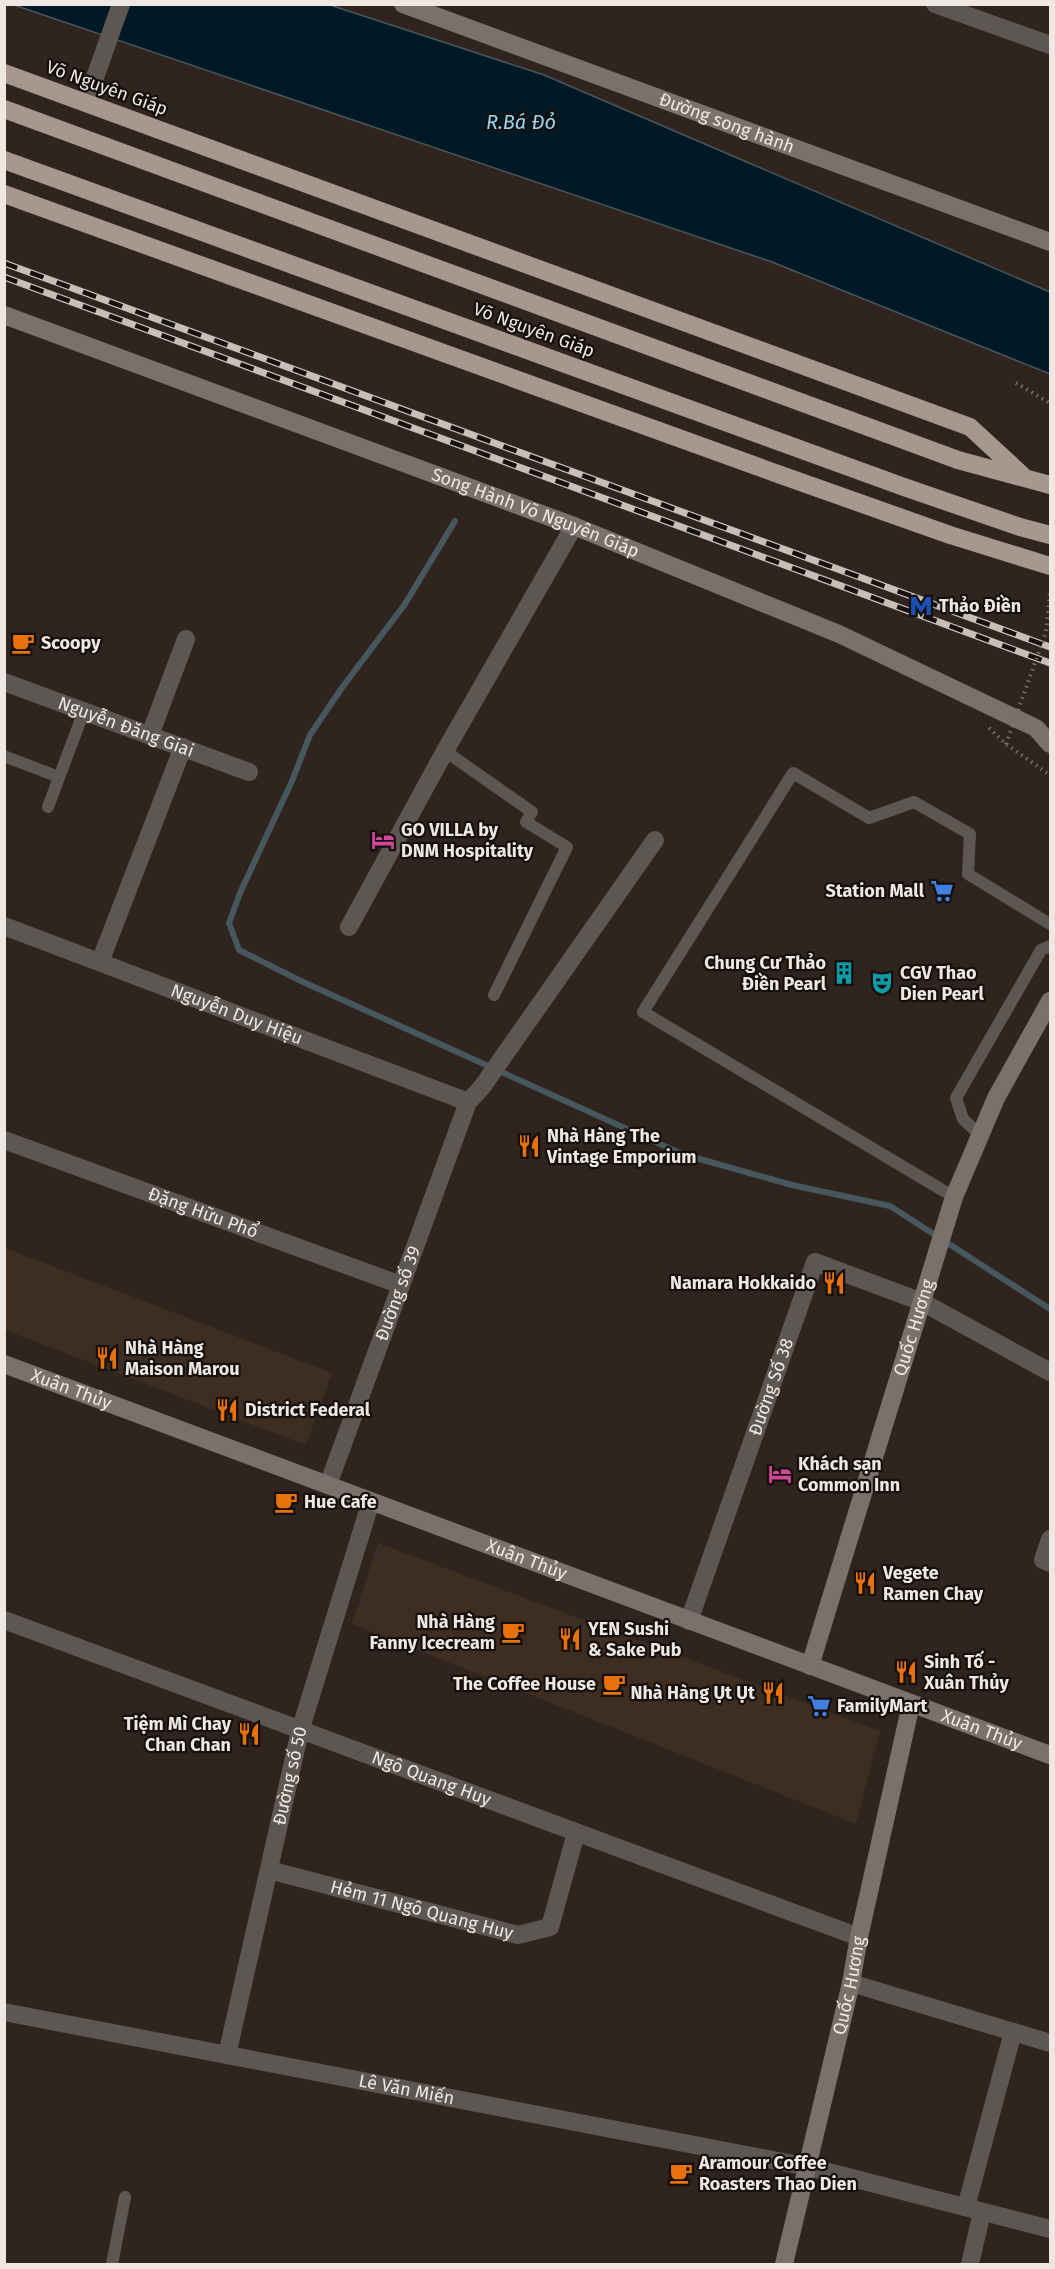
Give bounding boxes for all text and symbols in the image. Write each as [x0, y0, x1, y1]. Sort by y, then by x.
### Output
street label: Võ Nguyên Giáp [43, 56, 171, 120]
street label: Đường song hành [656, 88, 798, 158]
water label: R.Bá Đỏ [486, 110, 556, 134]
street label: Võ Nguyên Giáp [470, 298, 598, 362]
street label: Song Hành Võ Nguyên Giáp [428, 463, 643, 562]
metro station icon: Thảo Điền [908, 593, 934, 619]
place label: Thảo Điền [939, 594, 1021, 617]
cafe icon: Scoopy [10, 630, 36, 656]
place label: Scoopy [41, 632, 101, 654]
street label: Nguyễn Đăng Giai [55, 692, 197, 762]
place label: GO VILLA by DNM Hospitality [401, 819, 534, 862]
hotel icon: GO VILLA by DNM Hospitality [370, 827, 396, 853]
supermarket icon: Station Mall [929, 878, 955, 904]
place label: Station Mall [825, 880, 925, 902]
place label: Chung Cư Thảo Điền Pearl [704, 952, 827, 995]
building icon: Chung Cư Thảo Điền Pearl [831, 960, 857, 986]
place label: CGV Thao Dien Pearl [900, 962, 984, 1005]
theatre icon: CGV Thao Dien Pearl [869, 970, 895, 996]
street label: Nguyễn Duy Hiệu [168, 979, 306, 1049]
place label: Nhà Hàng The Vintage Emporium [546, 1125, 696, 1168]
restaurant icon: Nhà Hàng The Vintage Emporium [516, 1133, 542, 1159]
street label: Đặng Hữu Phổ [145, 1183, 262, 1243]
street label: Đường số 39 [371, 1243, 425, 1344]
restaurant icon: Namara Hokkaido [821, 1270, 847, 1296]
place label: Namara Hokkaido [670, 1272, 816, 1294]
street label: Quốc Hương [889, 1276, 939, 1379]
street label: Đường Số 38 [744, 1335, 798, 1439]
place label: Nhà Hàng Maison Marou [125, 1337, 239, 1380]
restaurant icon: Nhà Hàng Maison Marou [94, 1345, 120, 1371]
street label: Xuân Thủy [28, 1364, 115, 1414]
restaurant icon: District Federal [214, 1397, 240, 1423]
place label: District Federal [245, 1399, 371, 1421]
place label: Khách sạn Common Inn [798, 1453, 900, 1496]
hotel icon: Khách sạn Common Inn [767, 1461, 793, 1487]
cafe icon: Hue Cafe [273, 1489, 299, 1515]
place label: Hue Cafe [304, 1491, 377, 1513]
street label: Xuân Thủy [483, 1534, 570, 1585]
place label: Vegete Ramen Chay [882, 1562, 984, 1605]
restaurant icon: Vegete Ramen Chay [852, 1570, 878, 1596]
place label: Nhà Hàng Fanny Icecream [370, 1611, 495, 1654]
place label: YEN Sushi & Sake Pub [587, 1618, 682, 1661]
cafe icon: Nhà Hàng Fanny Icecream [500, 1619, 526, 1645]
restaurant icon: YEN Sushi & Sake Pub [557, 1626, 583, 1652]
place label: Sinh Tố - Xuân Thủy [923, 1650, 1009, 1694]
restaurant icon: Sinh Tố - Xuân Thủy [893, 1659, 919, 1685]
cafe icon: The Coffee House [601, 1671, 627, 1697]
place label: The Coffee House [453, 1673, 596, 1695]
restaurant icon: Nhà Hàng Ụt Ụt [760, 1680, 786, 1706]
place label: Nhà Hàng Ụt Ụt [631, 1682, 756, 1704]
supermarket icon: FamilyMart [806, 1693, 832, 1719]
place label: FamilyMart [837, 1695, 929, 1717]
street label: Xuân Thủy [939, 1704, 1025, 1755]
place label: Tiệm Mì Chay Chan Chan [124, 1713, 232, 1756]
restaurant icon: Tiệm Mì Chay Chan Chan [236, 1721, 262, 1747]
street label: Đường số 50 [268, 1725, 312, 1827]
street label: Ngô Quang Huy [369, 1746, 494, 1811]
street label: Hẻm 11 Ngô Quang Huy [328, 1876, 516, 1944]
street label: Quốc Hương [828, 1934, 870, 2037]
street label: Lê Văn Miến [357, 2070, 456, 2109]
place label: Aramour Coffee Roasters Thao Dien [698, 2152, 857, 2195]
cafe icon: Aramour Coffee Roasters Thao Dien [668, 2160, 694, 2186]

